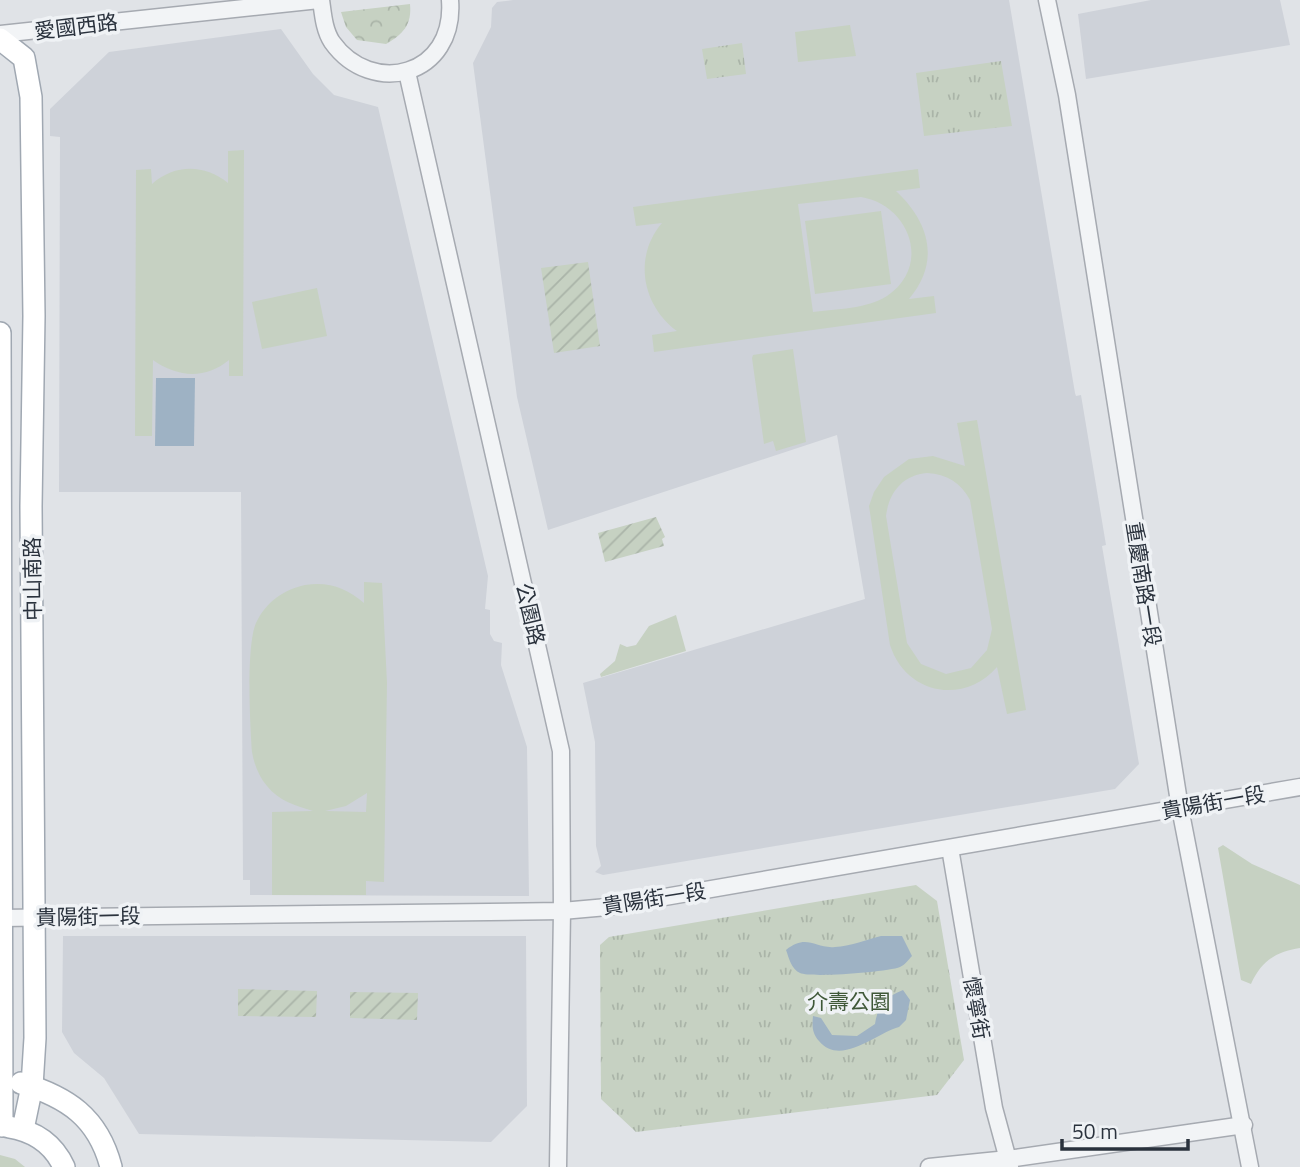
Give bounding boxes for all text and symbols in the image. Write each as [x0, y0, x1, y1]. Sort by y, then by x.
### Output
street label: 愛國西路 [32, 5, 120, 47]
street label: 重慶南路一段 [1118, 519, 1170, 649]
street label: 中山南路 [15, 537, 49, 621]
street label: 公園路 [508, 580, 554, 648]
street label: 貴陽街一段 [1159, 777, 1267, 827]
street label: 貴陽街一段 [600, 874, 708, 922]
street label: 貴陽街一段 [35, 899, 141, 933]
street label: 懷寧街 [956, 974, 998, 1042]
park label: 介壽公園 [807, 985, 891, 1017]
scale bar [1062, 1108, 1188, 1152]
text: 50 m [1072, 1115, 1118, 1147]

